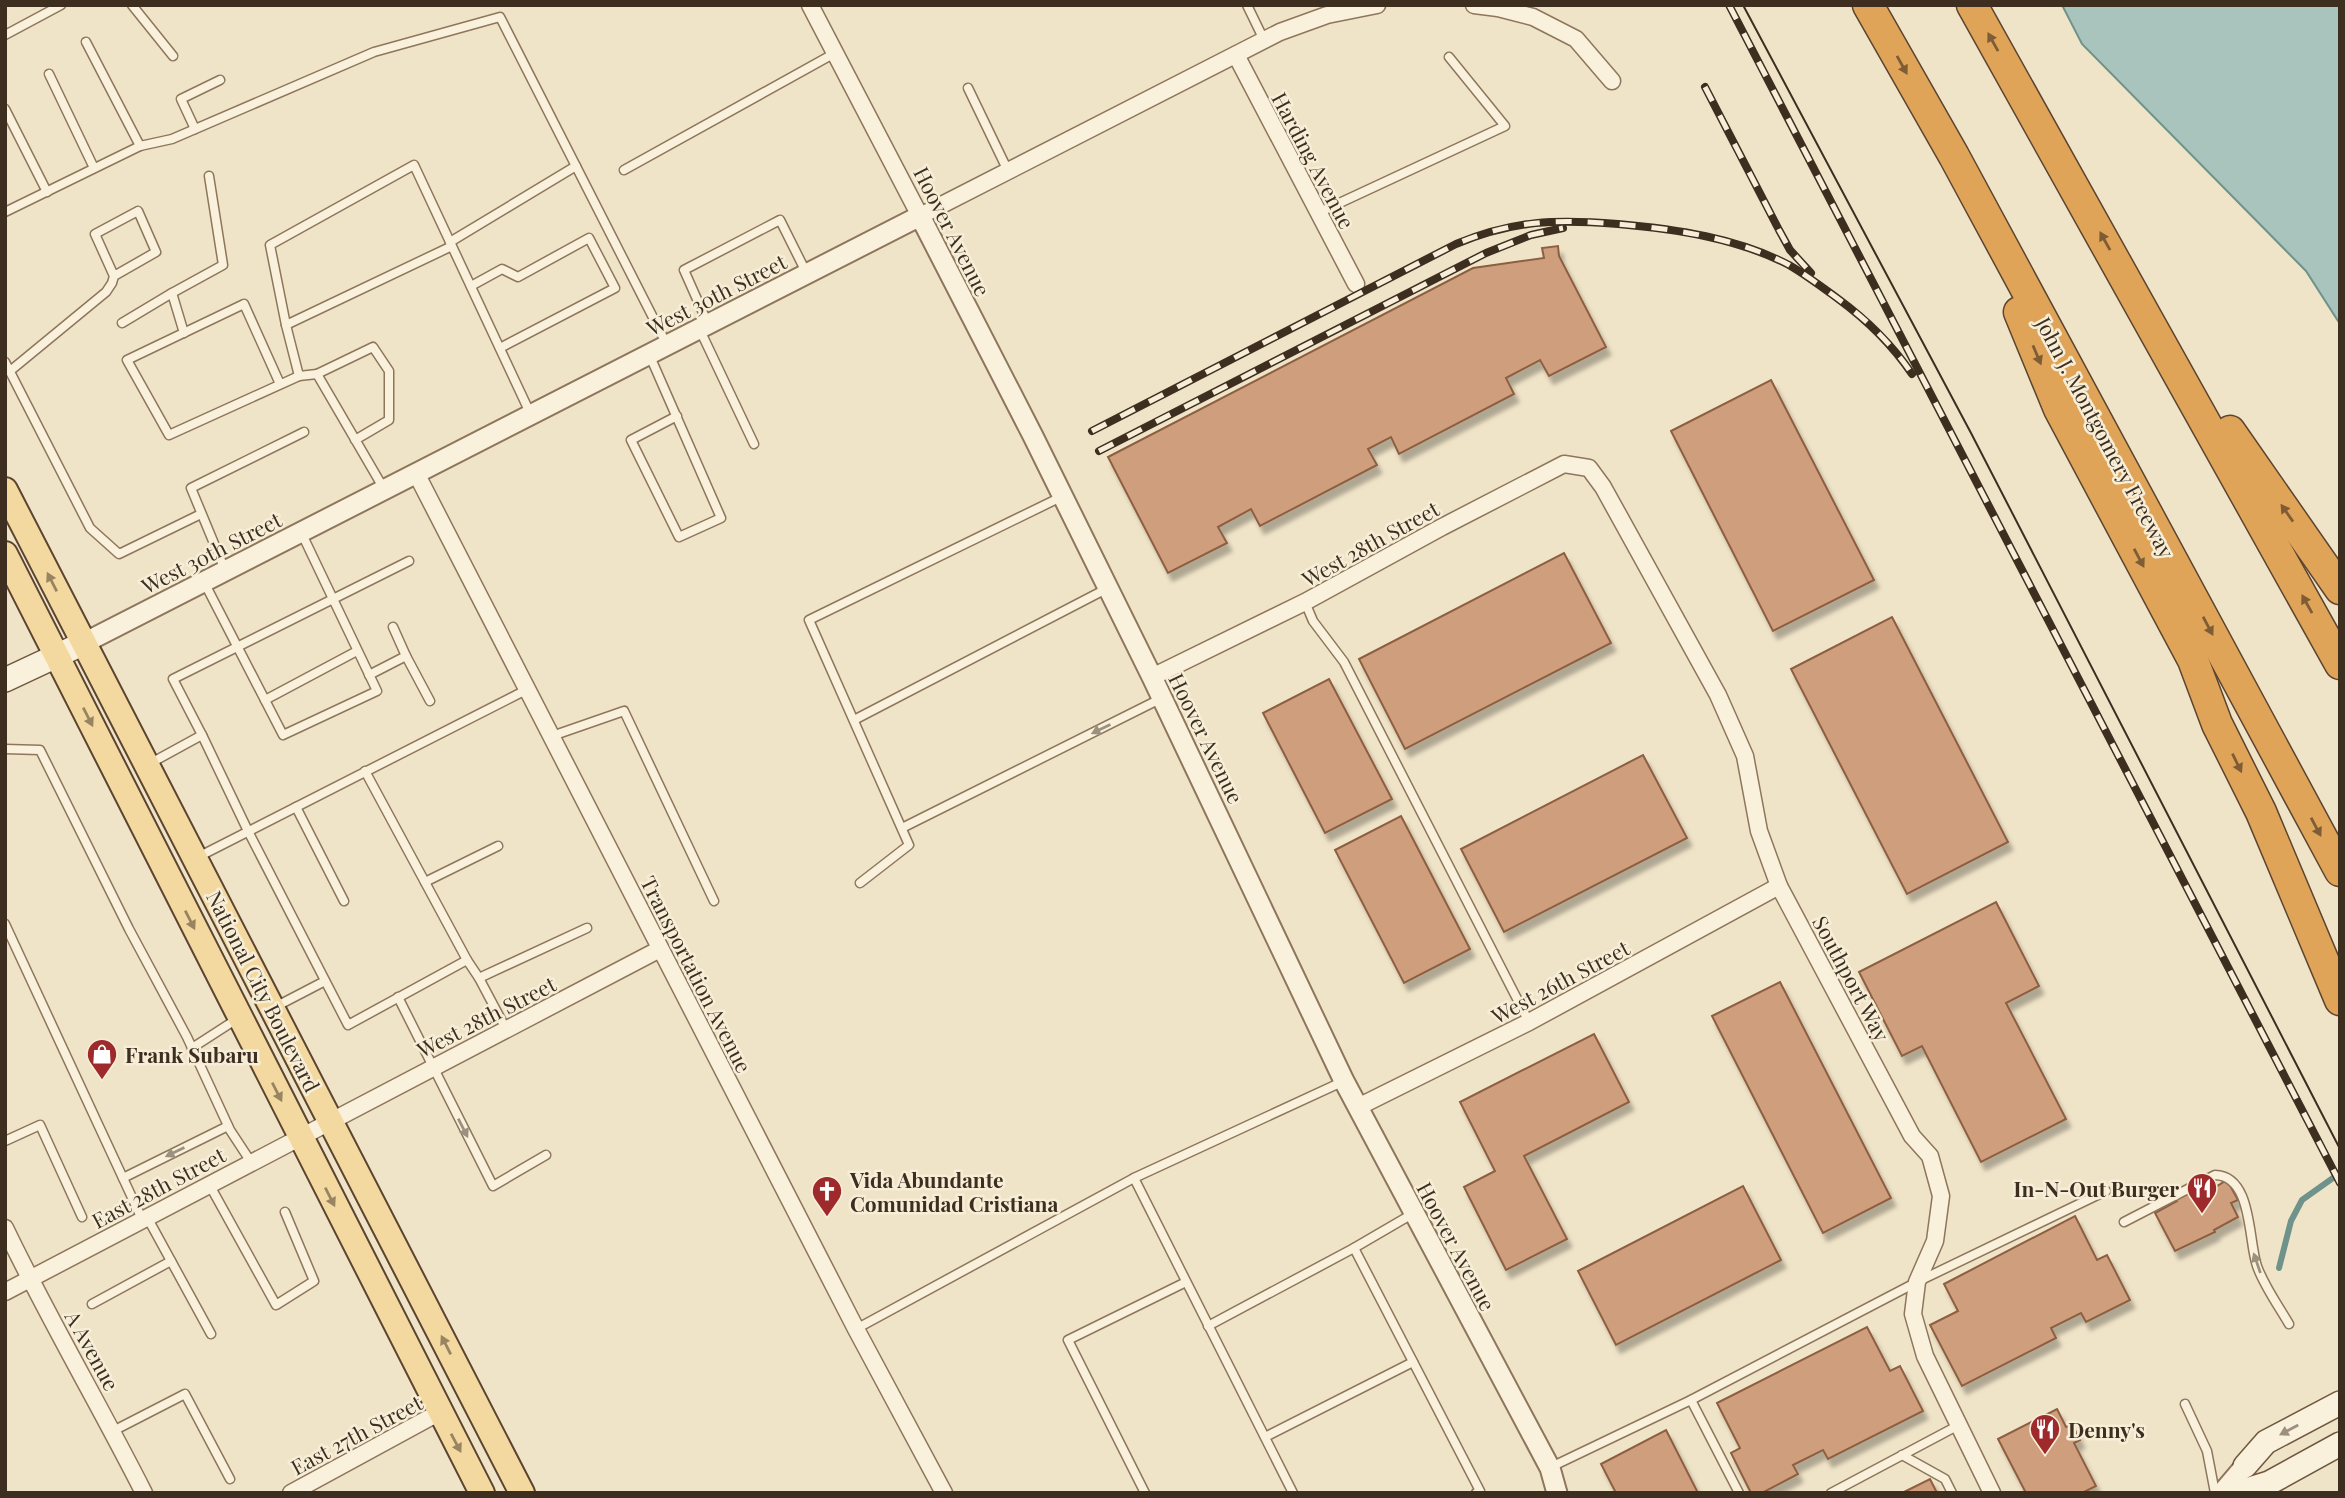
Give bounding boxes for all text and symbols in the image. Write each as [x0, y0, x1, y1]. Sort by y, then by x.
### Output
one-way arrow [1987, 33, 1999, 52]
one-way arrow [1896, 55, 1908, 74]
street label: Harding Avenue [1266, 87, 1362, 233]
street label: Hoover Avenue [908, 161, 998, 301]
one-way arrow [2099, 231, 2111, 250]
street label: West 30th Street [640, 246, 791, 342]
street label: John J. Montgomery Freeway [2030, 311, 2182, 563]
one-way arrow [2031, 345, 2043, 365]
street label: West 28th Street [1296, 494, 1444, 593]
street label: West 30th Street [135, 504, 286, 600]
one-way arrow [2280, 504, 2294, 522]
one-way arrow [2133, 549, 2145, 568]
one-way arrow [47, 572, 58, 592]
one-way arrow [2301, 594, 2313, 614]
one-way arrow [2202, 617, 2214, 636]
street label: Hoover Avenue [1163, 668, 1251, 808]
one-way arrow [81, 707, 93, 727]
one-way arrow [1091, 723, 1111, 734]
one-way arrow [2232, 753, 2243, 773]
one-way arrow [2309, 817, 2321, 837]
street label: Transportation Avenue [635, 871, 759, 1077]
street label: National City Boulevard [201, 886, 327, 1096]
one-way arrow [184, 910, 195, 930]
street label: Southport Way [1807, 910, 1897, 1046]
street label: West 26th Street [1485, 933, 1634, 1030]
street label: West 28th Street [411, 969, 561, 1063]
shop icon: Frank Subaru [85, 1037, 119, 1081]
place label: Frank Subaru [125, 1040, 259, 1068]
one-way arrow [271, 1082, 283, 1102]
one-way arrow [458, 1118, 469, 1138]
street label: East 28th Street [86, 1140, 230, 1234]
one-way arrow [165, 1146, 185, 1158]
place label: Vida Abundante Comunidad Cristiana [849, 1165, 1059, 1217]
restaurant icon: In-N-Out Burger [2185, 1171, 2219, 1215]
church icon: Vida Abundante Comunidad Cristiana [810, 1174, 844, 1218]
place label: In-N-Out Burger [2014, 1174, 2179, 1202]
street label: Hoover Avenue [1411, 1177, 1503, 1315]
one-way arrow [325, 1187, 336, 1207]
one-way arrow [2252, 1253, 2262, 1274]
street label: A Avenue [59, 1304, 126, 1395]
one-way arrow [440, 1335, 452, 1355]
street label: East 27th Street [285, 1387, 427, 1480]
restaurant icon: Denny's [2028, 1412, 2062, 1456]
place label: Denny's [2068, 1415, 2145, 1443]
one-way arrow [2279, 1424, 2298, 1436]
one-way arrow [451, 1433, 462, 1453]

